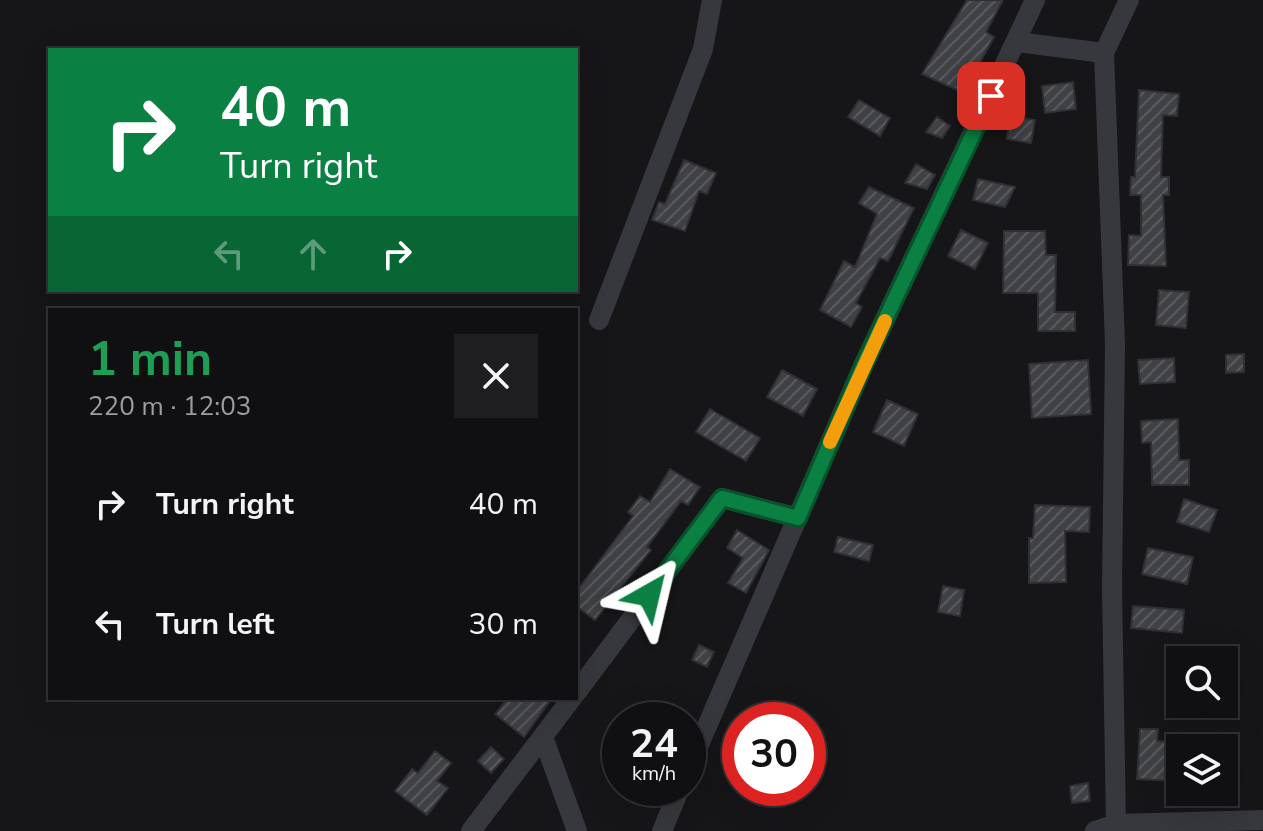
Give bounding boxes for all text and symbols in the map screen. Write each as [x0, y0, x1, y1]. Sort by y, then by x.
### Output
pin [957, 62, 1025, 130]
text: 40 m [220, 69, 351, 146]
icon: arrive [969, 74, 1013, 118]
icon: right [88, 80, 192, 184]
text: Turn right [220, 142, 377, 191]
icon: left [207, 232, 251, 276]
icon: ahead [291, 232, 335, 276]
icon: right [375, 232, 419, 276]
text: 1 min [88, 326, 212, 392]
button: close [454, 334, 538, 418]
text: 220 m · 12:03 [88, 389, 251, 424]
icon: right [88, 482, 132, 526]
text: Turn right [156, 484, 294, 525]
text: 40 m [469, 484, 538, 525]
position arrow [607, 553, 691, 637]
icon: left [88, 602, 132, 646]
text: Turn left [156, 604, 274, 645]
text: 30 m [469, 604, 538, 645]
map controls [1166, 646, 1238, 806]
button: search [1166, 646, 1238, 718]
speed limit sign: 30 [722, 702, 826, 806]
text: 24 [630, 717, 678, 771]
button: layers [1166, 734, 1238, 806]
text: km/h [632, 760, 676, 787]

